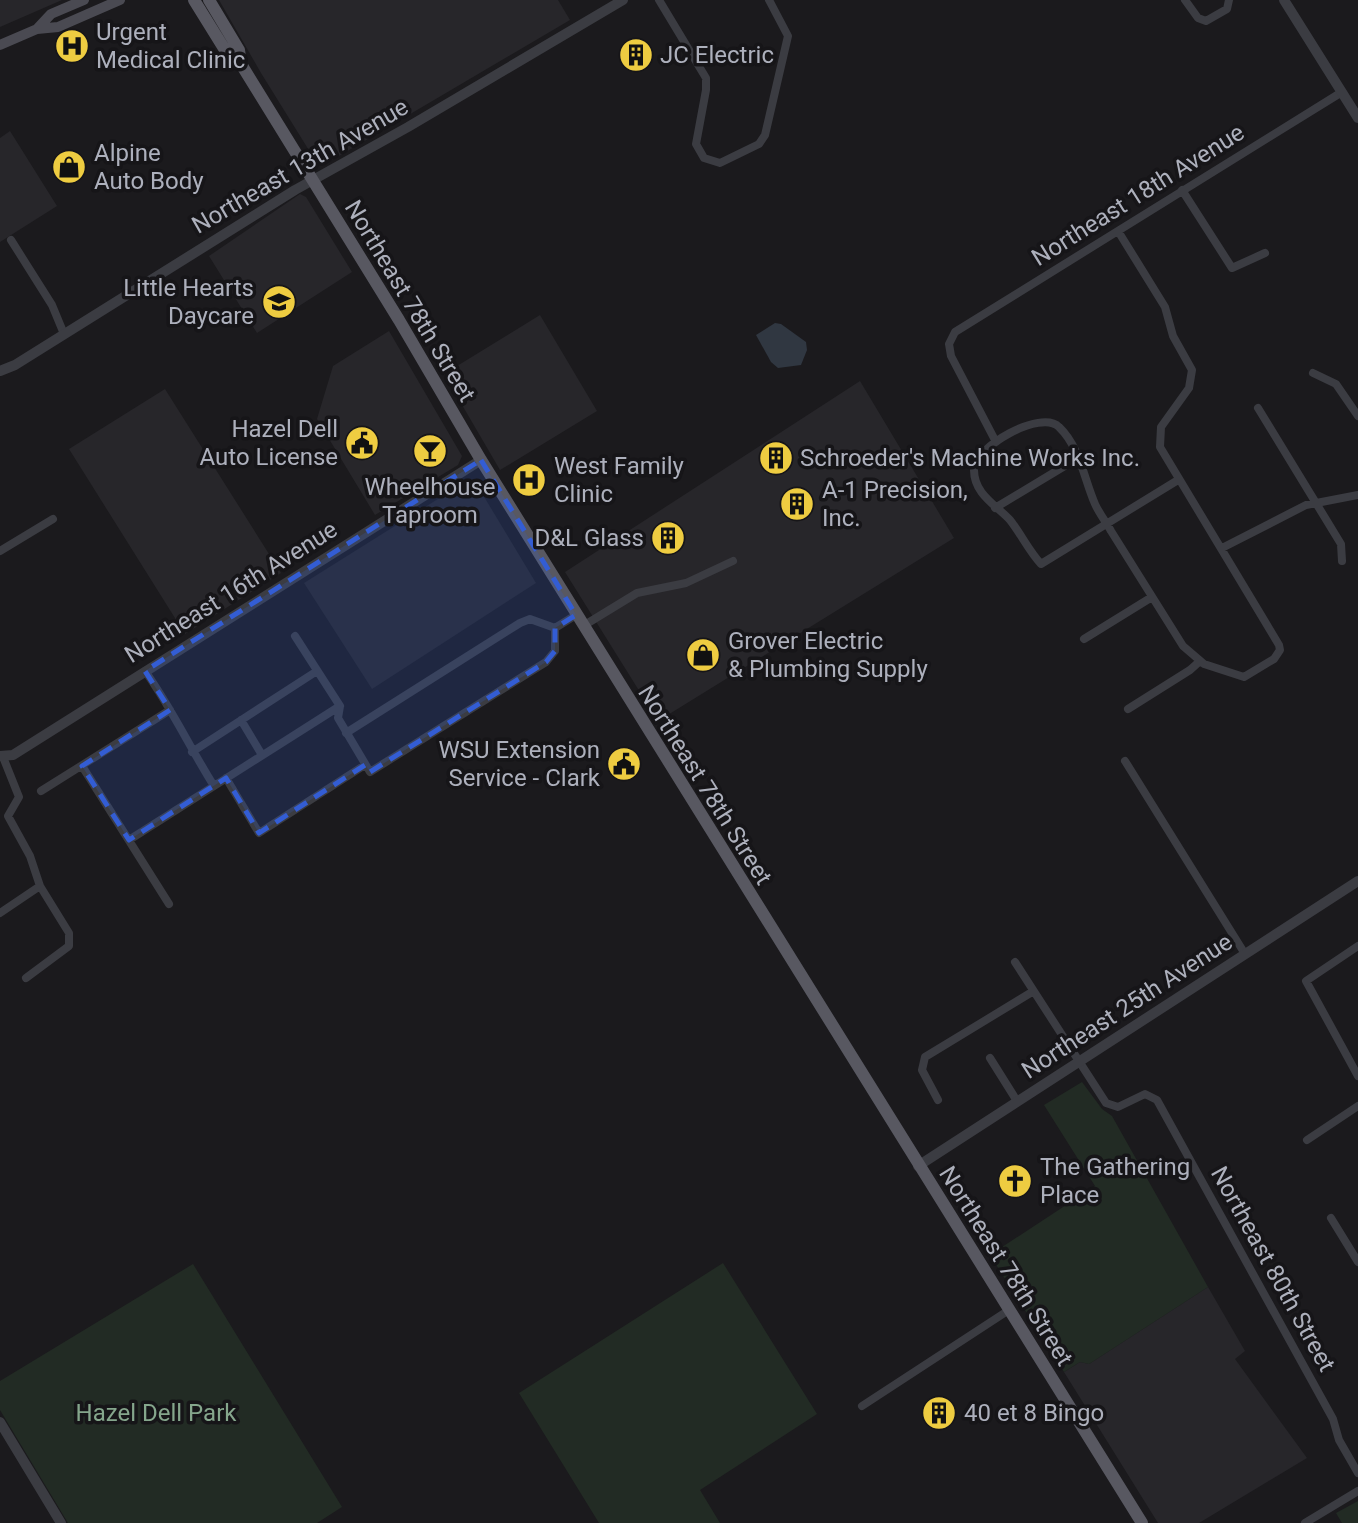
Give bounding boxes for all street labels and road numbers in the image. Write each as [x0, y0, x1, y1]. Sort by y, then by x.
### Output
street label: Northeast 13th Avenue [187, 93, 413, 239]
street label: Northeast 18th Avenue [1027, 118, 1249, 272]
street label: Northeast 78th Street [339, 195, 481, 407]
street label: Northeast 16th Avenue [120, 515, 342, 669]
street label: Northeast 78th Street [632, 680, 778, 890]
street label: Northeast 25th Avenue [1017, 928, 1237, 1084]
street label: Northeast 78th Street [933, 1161, 1079, 1371]
street label: Northeast 80th Street [1205, 1162, 1341, 1376]

